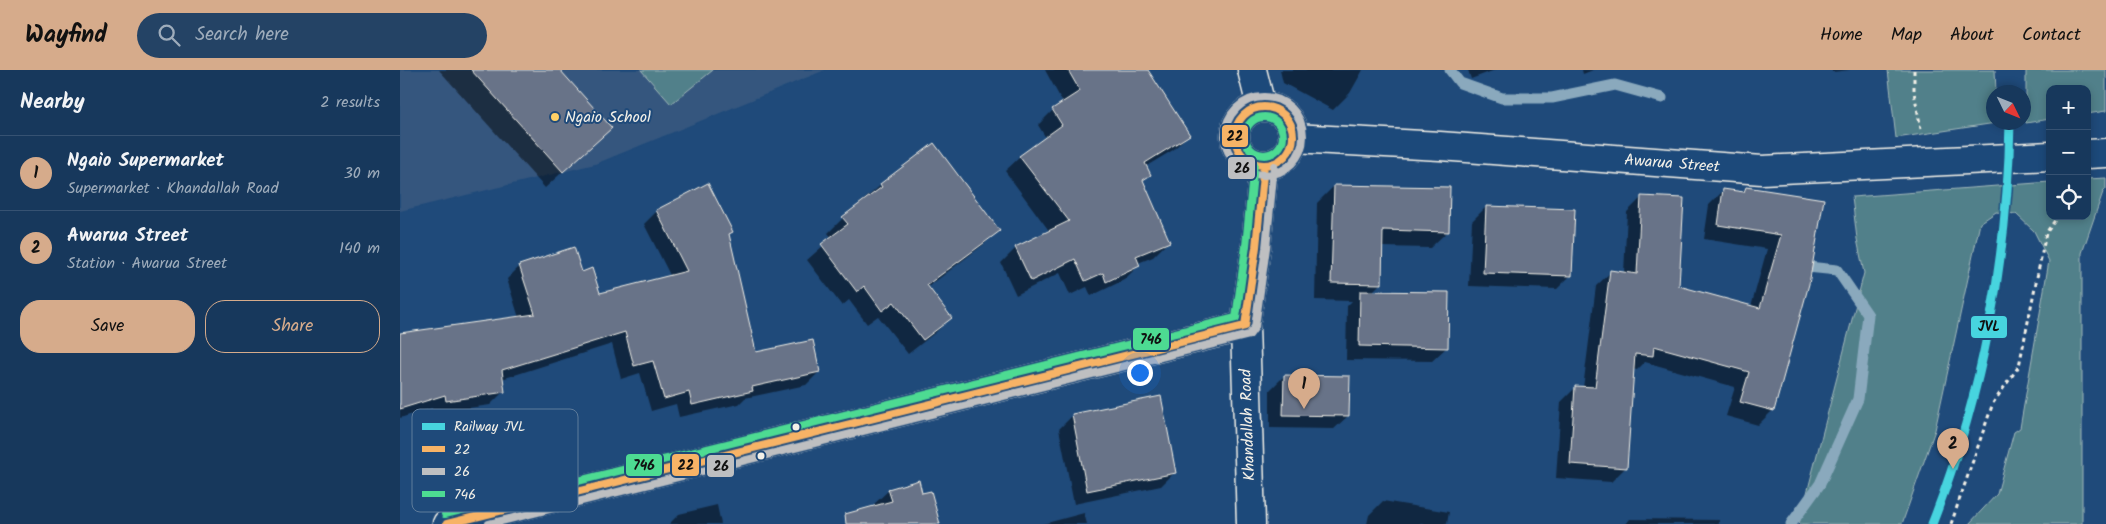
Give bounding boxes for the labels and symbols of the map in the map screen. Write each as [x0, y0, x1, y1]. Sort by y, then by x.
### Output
north arrow [1986, 85, 2031, 130]
place label: Ngaio School [565, 105, 651, 130]
marker: Ngaio School [549, 111, 561, 123]
line badge: 22 [1221, 124, 1249, 148]
text: 22 [1227, 126, 1243, 148]
street label: Awarua Street [1624, 147, 1722, 179]
line badge: 26 [1227, 156, 1256, 180]
text: 26 [1234, 158, 1250, 180]
line badge: JVL [1970, 315, 2008, 339]
text: JVL [1978, 316, 2000, 338]
line badge: 746 [1132, 327, 1170, 351]
text: 746 [1140, 329, 1162, 351]
your location [1127, 360, 1153, 386]
street label: Khandallah Road [1234, 368, 1262, 481]
pin: 1 [1288, 368, 1320, 409]
legend [412, 409, 578, 512]
text: Railway JVL [454, 416, 525, 438]
unlabelled marker [791, 422, 801, 432]
pin: 2 [1937, 428, 1969, 469]
text: 22 [454, 439, 470, 461]
unlabelled marker [756, 451, 766, 461]
line badge: 746 [625, 453, 663, 477]
line badge: 22 [671, 453, 700, 477]
line badge: 26 [706, 454, 735, 478]
text: 746 [633, 455, 655, 477]
text: 22 [678, 455, 694, 477]
text: 26 [713, 456, 729, 478]
text: 26 [454, 461, 470, 483]
text: 746 [454, 484, 476, 506]

